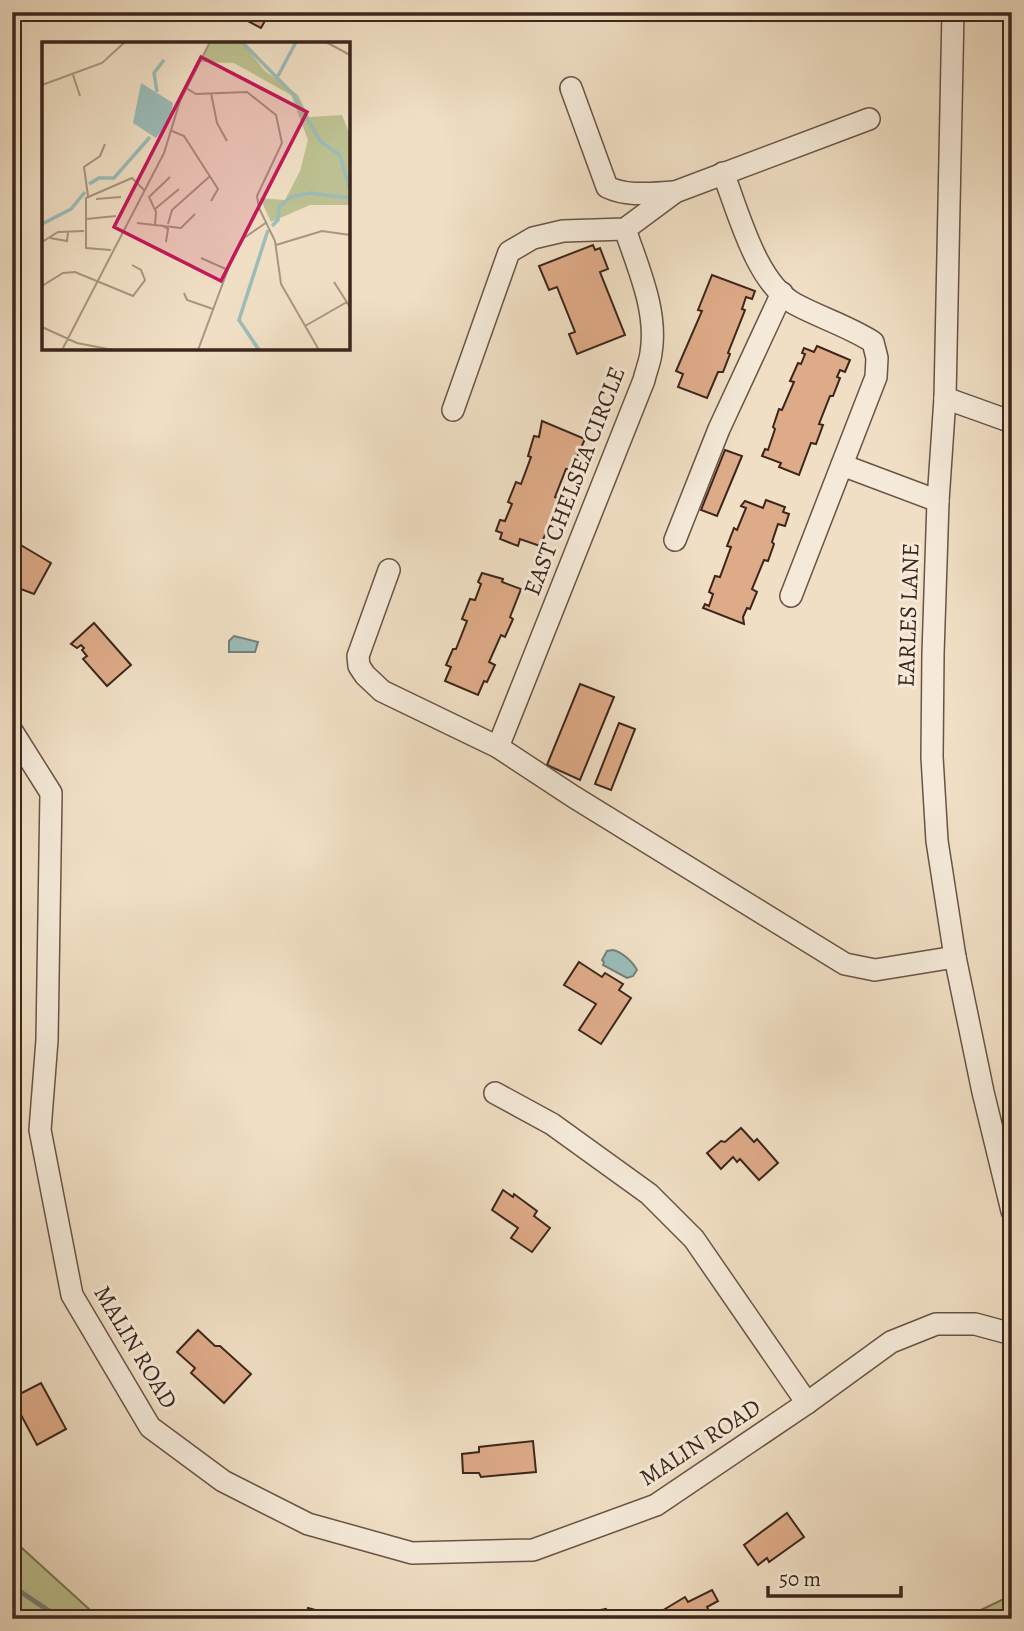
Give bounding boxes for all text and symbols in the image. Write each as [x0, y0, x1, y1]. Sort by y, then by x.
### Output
inset map [42, 42, 350, 350]
street label: EAST CHELSEA CIRCLE [516, 362, 632, 600]
street label: EARLES LANE [889, 542, 927, 688]
street label: MALIN ROAD [87, 1279, 185, 1415]
street label: MALIN ROAD [633, 1391, 767, 1493]
scale bar [768, 1554, 902, 1598]
text: 50 m [779, 1565, 821, 1593]

